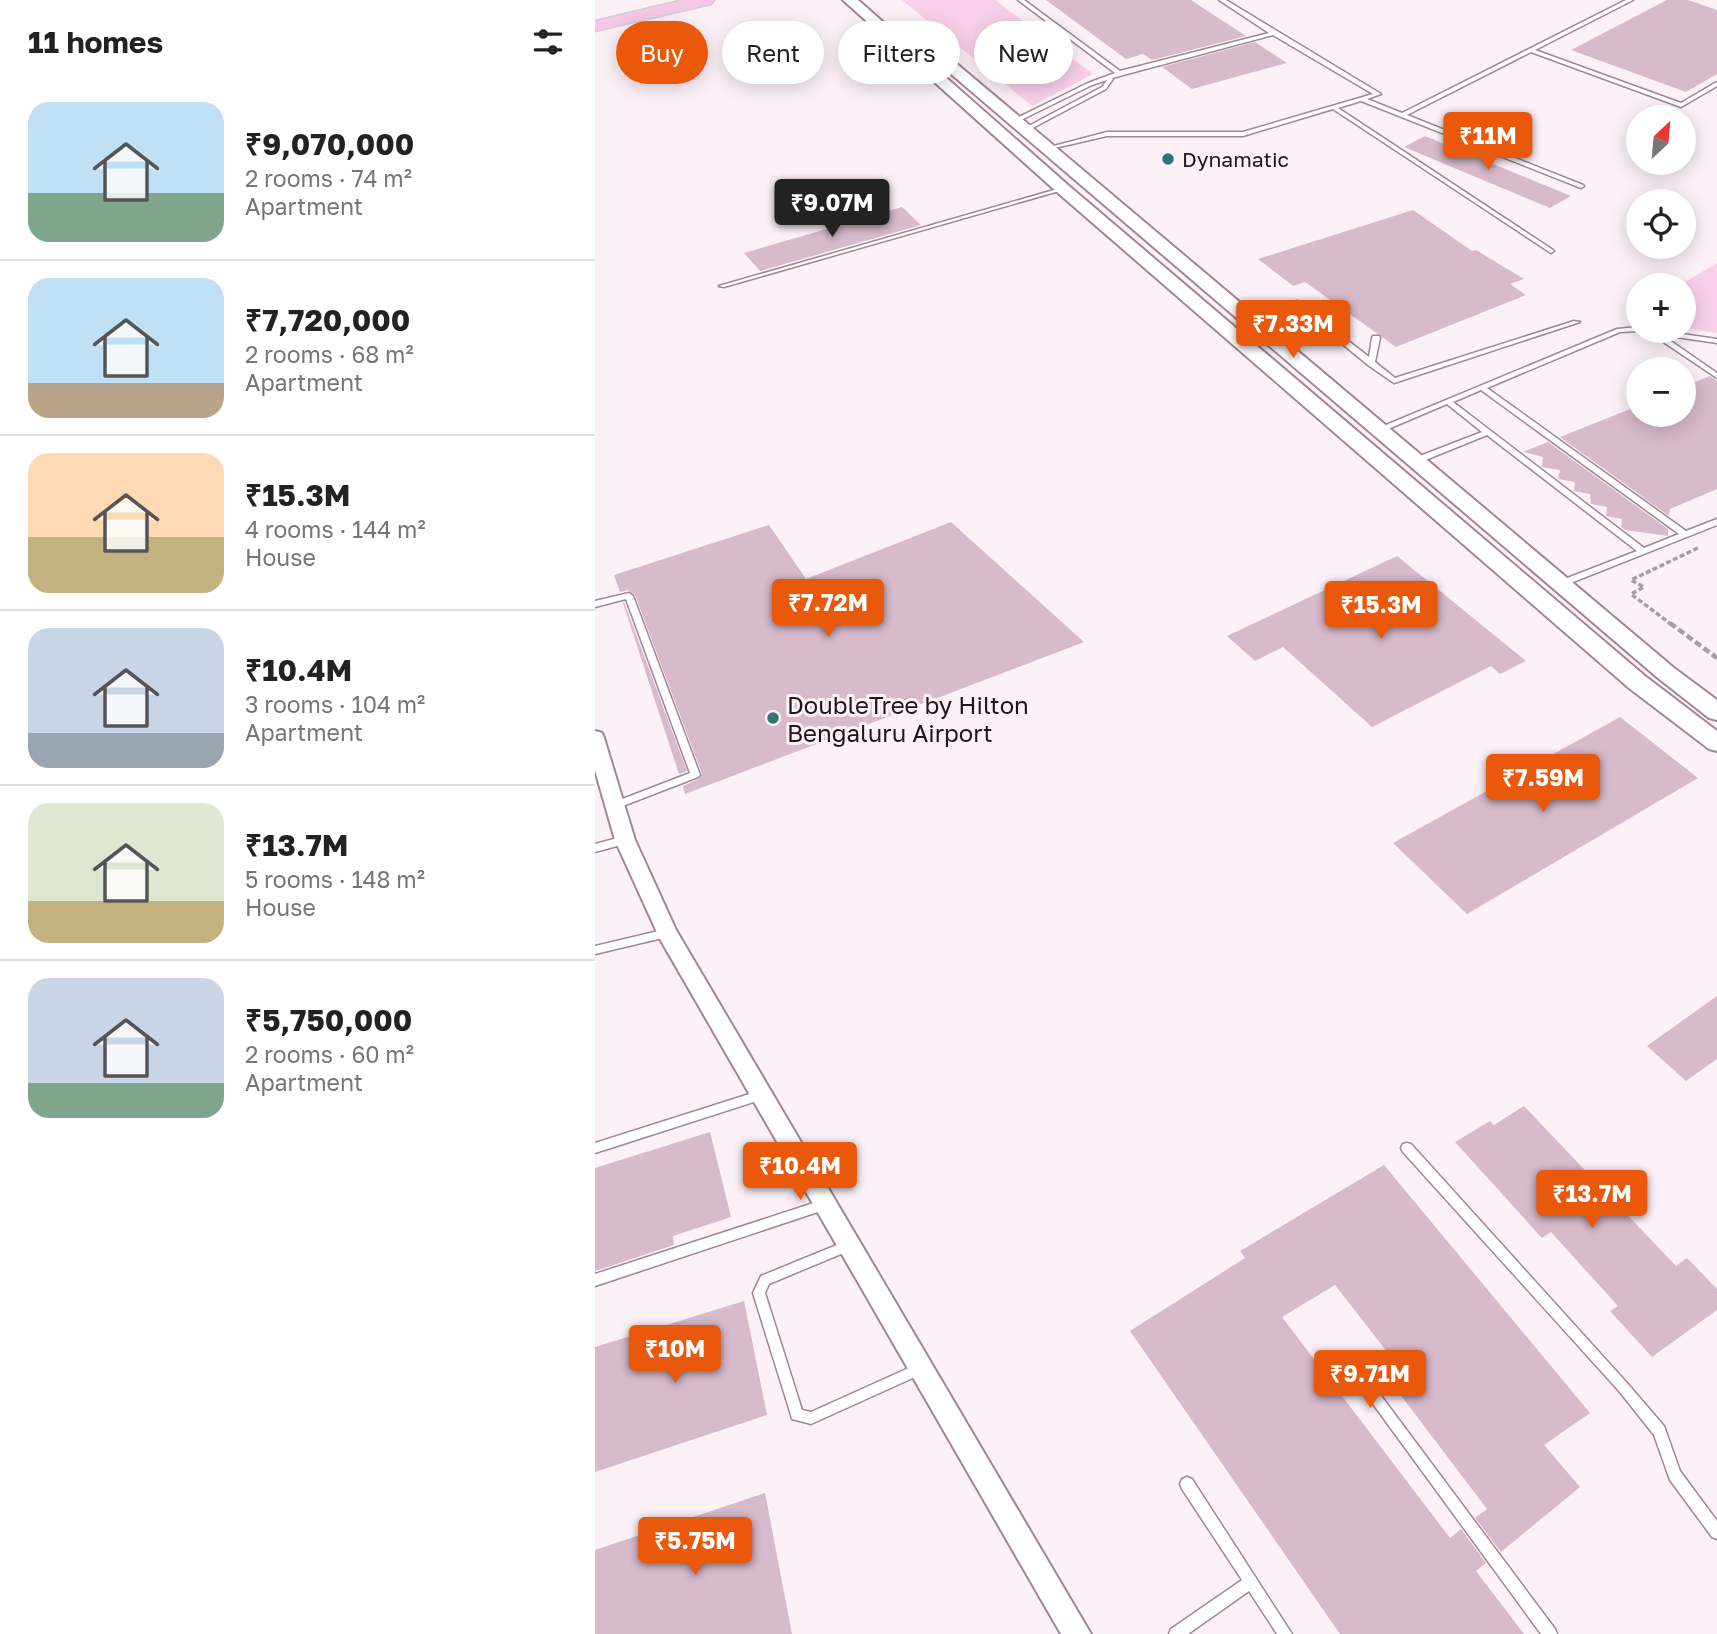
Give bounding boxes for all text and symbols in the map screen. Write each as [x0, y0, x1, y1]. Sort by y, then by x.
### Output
chip: Buy [616, 21, 708, 84]
chip: Rent [722, 21, 824, 84]
chip: Filters [838, 21, 960, 84]
chip: New [974, 21, 1073, 84]
icon: filters [529, 23, 567, 61]
text: 11 homes [28, 24, 163, 60]
north arrow [1626, 105, 1696, 175]
map controls [1626, 105, 1696, 427]
pin: ₹11M [1447, 113, 1529, 172]
text: ₹11M [1459, 121, 1517, 149]
text: ₹9,070,000 [245, 126, 414, 162]
icon: home [84, 130, 168, 214]
place label: Dynamatic [1182, 146, 1289, 172]
marker: Dynamatic [1160, 151, 1176, 167]
text: 2 rooms · 74 m² [245, 164, 412, 192]
pin: ₹9.07M [775, 180, 889, 239]
text: ₹9.07M [790, 188, 874, 216]
button: locate [1626, 189, 1696, 259]
text: Apartment [245, 192, 363, 220]
button: + [1626, 273, 1696, 343]
pin: ₹7.33M [1236, 300, 1350, 360]
text: ₹7,720,000 [245, 302, 410, 338]
icon: home [84, 306, 168, 390]
text: ₹7.33M [1252, 309, 1334, 337]
text: 2 rooms · 68 m² [245, 340, 414, 368]
button: − [1626, 357, 1696, 427]
text: Apartment [245, 368, 363, 396]
text: ₹15.3M [245, 477, 351, 513]
icon: home [84, 481, 168, 565]
text: 4 rooms · 144 m² [245, 515, 426, 543]
text: House [245, 543, 316, 571]
pin: ₹7.72M [771, 580, 885, 639]
pin: ₹15.3M [1324, 582, 1438, 641]
text: ₹7.72M [788, 588, 868, 616]
text: ₹15.3M [1341, 590, 1421, 618]
text: ₹10.4M [245, 652, 352, 688]
icon: home [84, 656, 168, 740]
text: 3 rooms · 104 m² [245, 690, 425, 718]
place label: DoubleTree by Hilton Bengaluru Airport [787, 690, 1029, 747]
marker: DoubleTree by Hilton Bengaluru Airport [765, 710, 781, 726]
text: Apartment [245, 718, 363, 746]
pin: ₹7.59M [1486, 754, 1600, 814]
text: ₹7.59M [1502, 763, 1584, 791]
text: ₹13.7M [245, 827, 349, 863]
icon: home [84, 831, 168, 915]
text: 5 rooms · 148 m² [245, 865, 425, 893]
text: House [245, 893, 316, 921]
text: ₹5,750,000 [245, 1002, 412, 1038]
icon: home [84, 1006, 168, 1090]
text: 2 rooms · 60 m² [245, 1040, 414, 1068]
text: Apartment [245, 1068, 363, 1096]
pin: ₹10.4M [743, 1142, 857, 1202]
text: ₹10.4M [759, 1151, 841, 1179]
pin: ₹13.7M [1535, 1170, 1649, 1230]
text: ₹13.7M [1552, 1179, 1632, 1207]
pin: ₹10M [634, 1326, 716, 1385]
text: ₹10M [645, 1334, 705, 1362]
pin: ₹9.71M [1313, 1350, 1427, 1410]
text: ₹9.71M [1330, 1359, 1410, 1387]
pin: ₹5.75M [638, 1518, 752, 1577]
text: ₹5.75M [654, 1526, 736, 1554]

